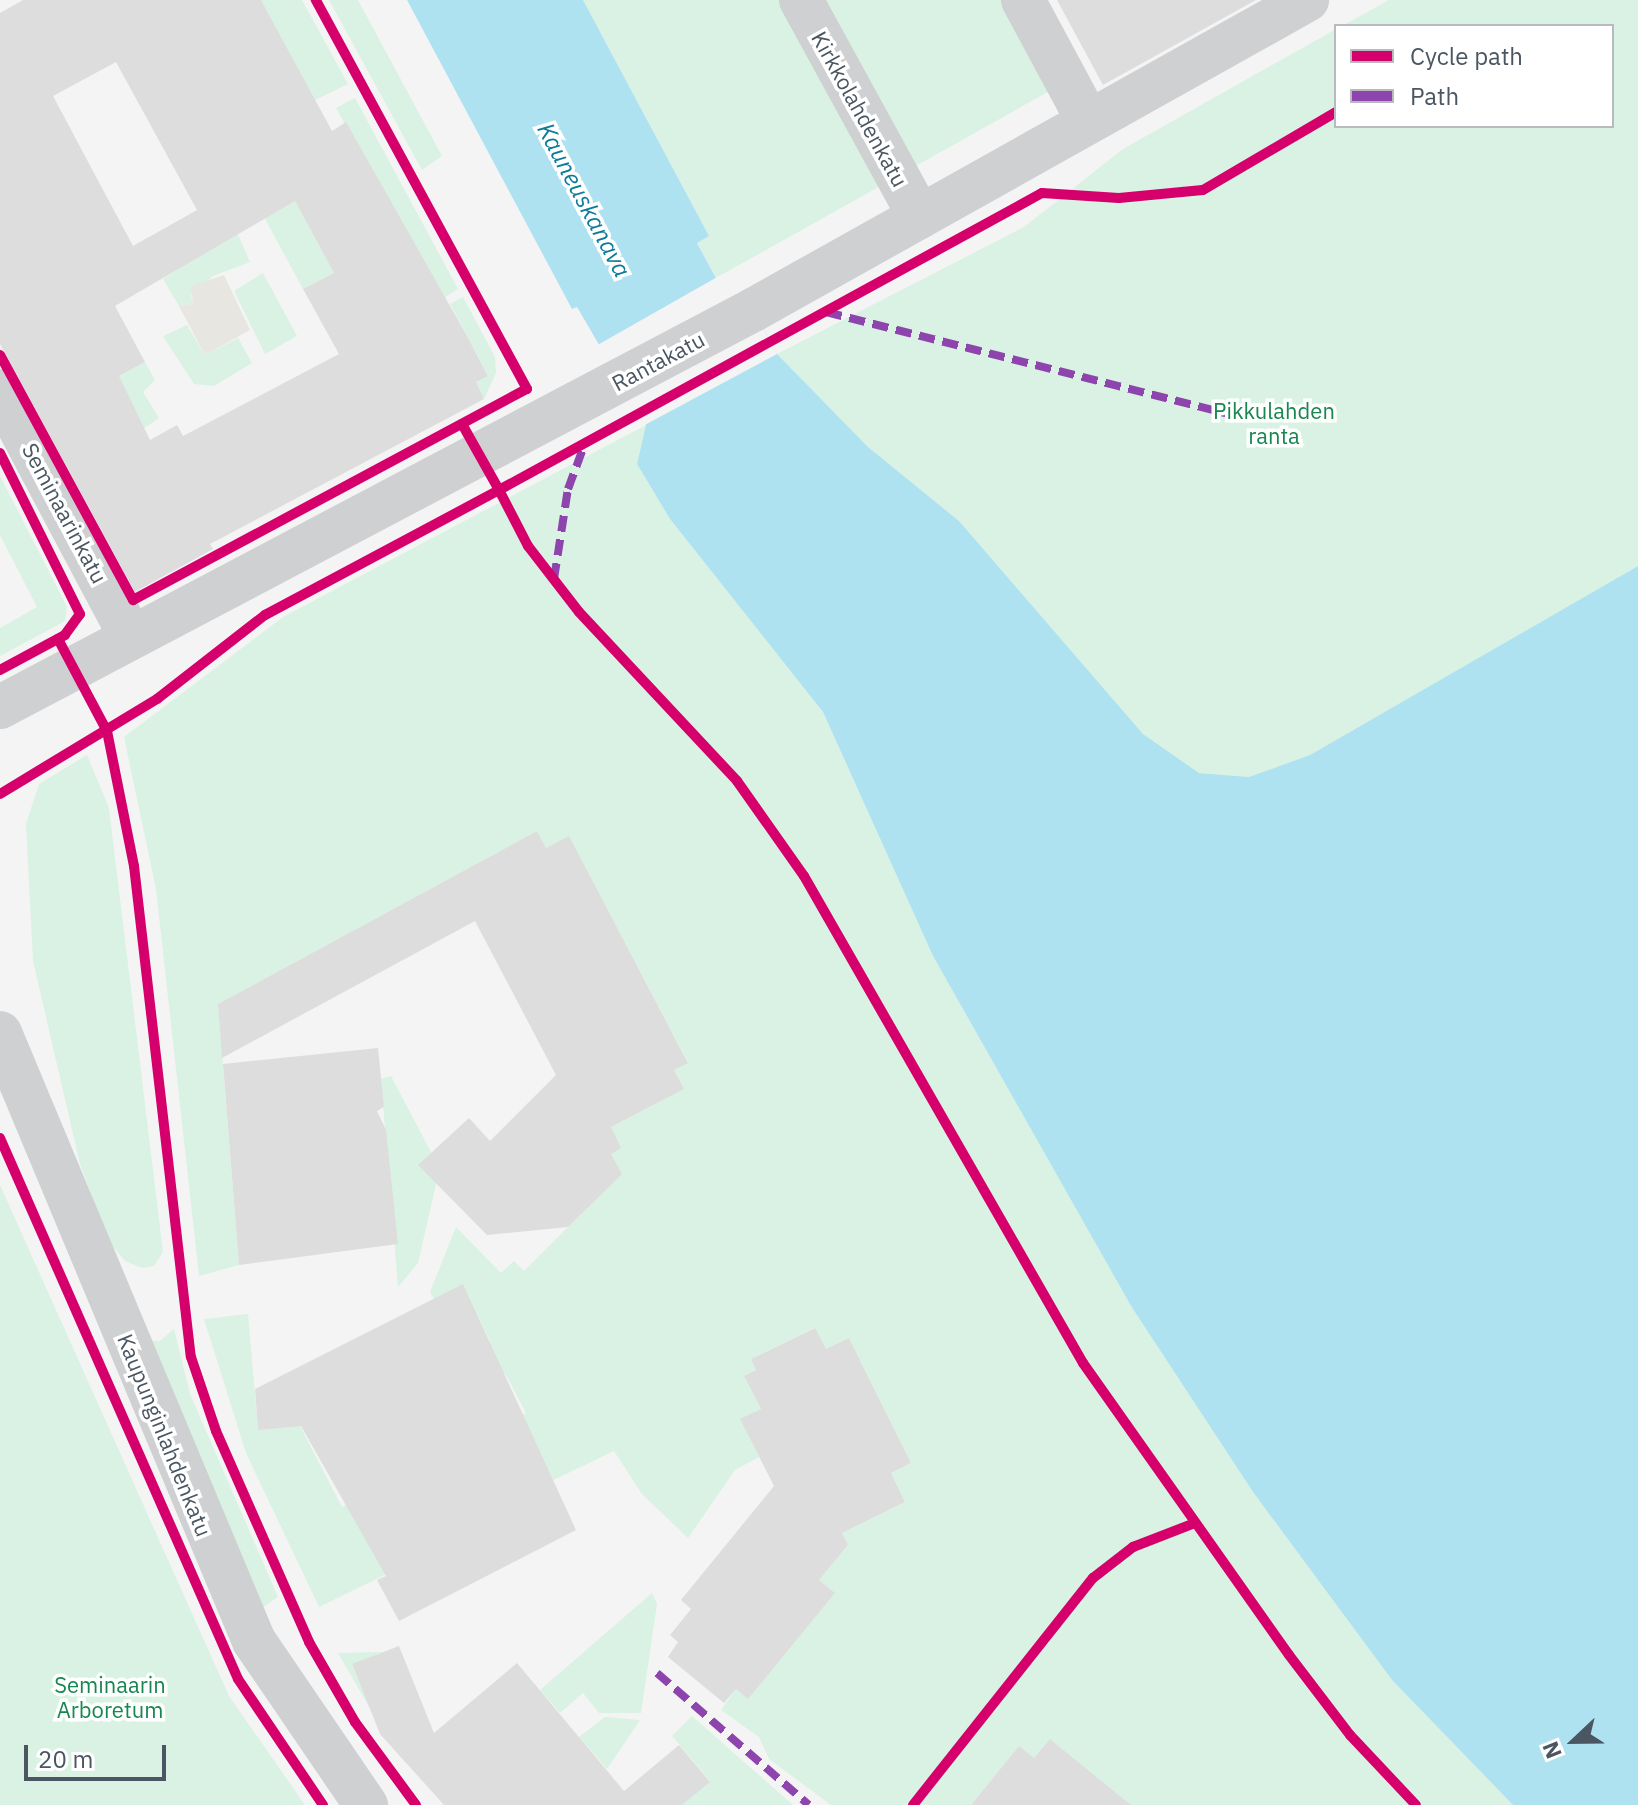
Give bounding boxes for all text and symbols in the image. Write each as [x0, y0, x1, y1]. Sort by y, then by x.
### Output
legend [1334, 24, 1614, 128]
street label: Kirkkolahdenkatu [806, 27, 914, 191]
text: Cycle path [1410, 40, 1523, 72]
text: Path [1410, 80, 1459, 112]
water label: Kauneuskanava [531, 118, 637, 282]
street label: Rantakatu [607, 326, 709, 396]
park label: Pikkulahden ranta [1213, 397, 1335, 448]
street label: Seminaarinkatu [17, 438, 113, 588]
street label: Kaupunginlahdenkatu [112, 1330, 218, 1540]
park label: Seminaarin Arboretum [54, 1671, 166, 1722]
north arrow [1534, 1701, 1614, 1781]
scale bar [28, 1729, 170, 1779]
text: N [1535, 1737, 1568, 1763]
text: 20 m [38, 1743, 93, 1775]

